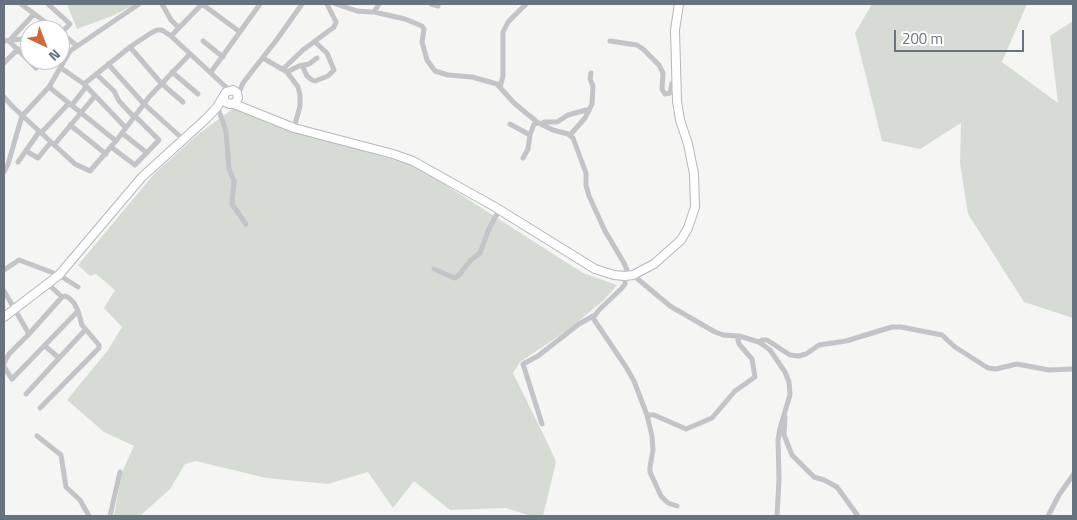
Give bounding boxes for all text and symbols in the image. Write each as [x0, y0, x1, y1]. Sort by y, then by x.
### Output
north arrow [20, 20, 70, 70]
scale bar [897, 20, 1027, 52]
text: 200 m [902, 27, 943, 50]
text: N [44, 45, 66, 67]

